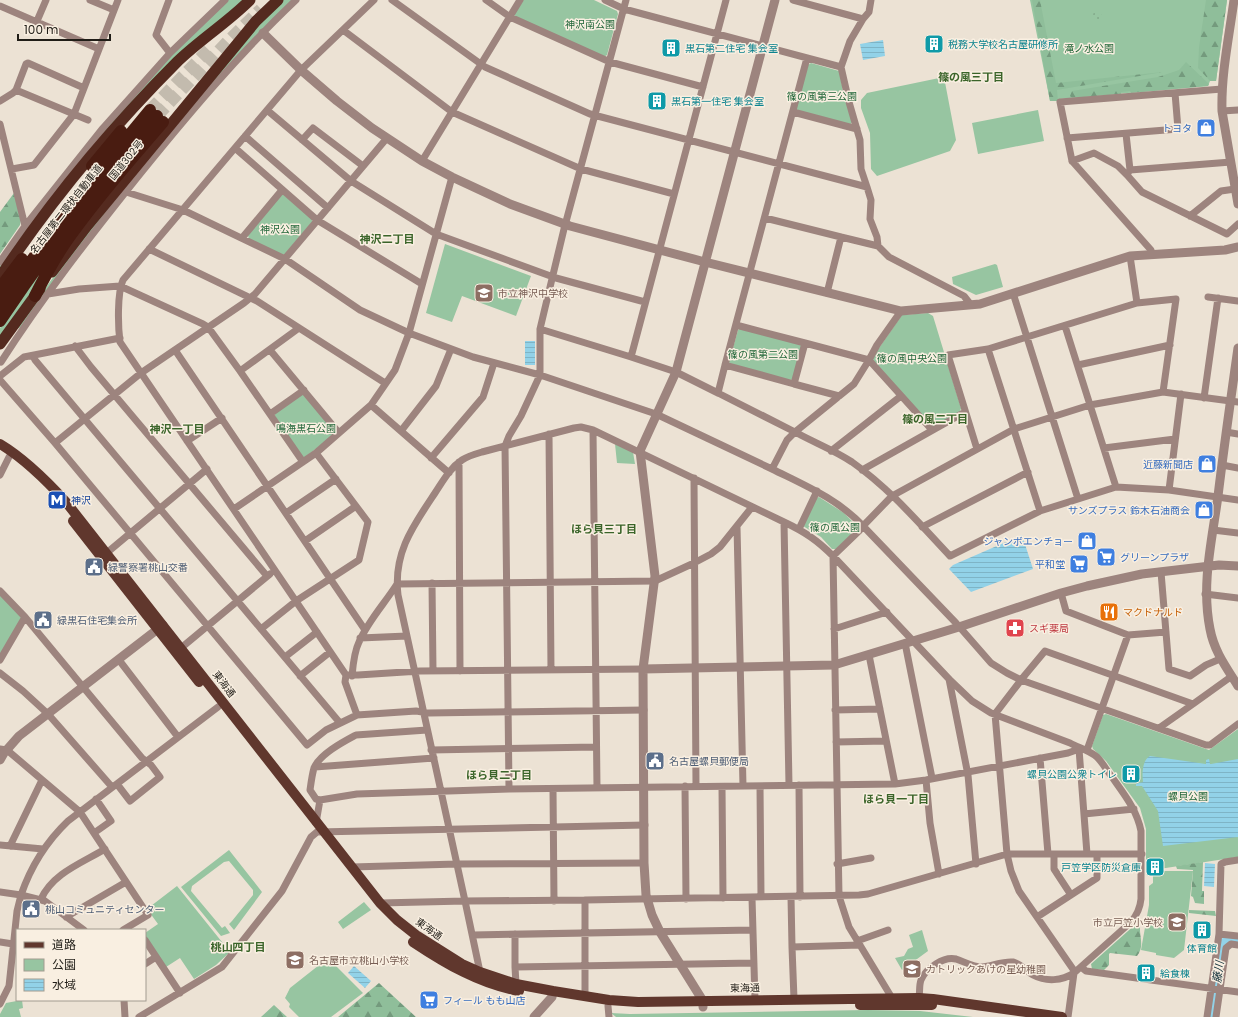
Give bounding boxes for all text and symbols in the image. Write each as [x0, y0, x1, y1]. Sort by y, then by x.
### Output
scale bar [18, 16, 110, 42]
park label: 神沢南公園 [565, 17, 615, 32]
text: 100 m [24, 21, 58, 38]
building icon: 税務大学校名古屋研修所 [923, 33, 945, 55]
building icon: 黒石第二住宅 集会室 [660, 37, 682, 59]
place label: 税務大学校名古屋研修所 [948, 37, 1058, 52]
place label: 黒石第二住宅 集会室 [685, 41, 778, 56]
park label: 滝ノ水公園 [1064, 41, 1114, 56]
district label: 篠の風三丁目 [938, 69, 1004, 85]
park label: 篠の風第三公園 [787, 89, 857, 104]
building icon: 黒石第一住宅 集会室 [646, 90, 668, 112]
place label: 黒石第一住宅 集会室 [671, 94, 764, 109]
shop icon: トヨタ [1195, 117, 1217, 139]
place label: トヨタ [1162, 121, 1192, 136]
street label: 国道302号 [105, 137, 147, 183]
street label: 名古屋第二環状自動車道 [26, 161, 106, 257]
park label: 神沢公園 [260, 222, 300, 237]
district label: 神沢二丁目 [360, 231, 415, 247]
school or university icon: 市立神沢中学校 [473, 282, 495, 304]
place label: 市立神沢中学校 [498, 286, 568, 301]
park label: 篠の風第二公園 [728, 347, 798, 362]
park label: 篠の風中央公園 [877, 351, 947, 366]
district label: 篠の風二丁目 [902, 411, 968, 427]
district label: 神沢一丁目 [150, 421, 205, 437]
park label: 鳴海黒石公園 [276, 421, 336, 436]
shop icon: 近藤新聞店 [1196, 453, 1218, 475]
place label: 近藤新聞店 [1143, 457, 1193, 472]
metro station icon: 神沢 [46, 489, 68, 511]
place label: 神沢 [71, 493, 91, 508]
shop icon: サンズプラス 鈴木石油商会 [1193, 499, 1215, 521]
place label: サンズプラス 鈴木石油商会 [1068, 503, 1190, 518]
park label: 篠の風公園 [810, 520, 860, 535]
district label: ほら貝三丁目 [571, 521, 637, 537]
shop icon: ジャンボエンチョー [1076, 530, 1098, 552]
place label: ジャンボエンチョー [984, 534, 1073, 549]
supermarket icon: グリーンプラザ [1095, 546, 1117, 568]
place label: グリーンプラザ [1120, 550, 1189, 565]
supermarket icon: 平和堂 [1068, 553, 1090, 575]
public building icon: 緑警察署桃山交番 [83, 556, 105, 578]
place label: 平和堂 [1035, 557, 1065, 572]
place label: 緑警察署桃山交番 [108, 560, 188, 575]
restaurant icon: マクドナルド [1098, 601, 1120, 623]
place label: マクドナルド [1123, 605, 1183, 620]
public building icon: 緑黒石住宅集会所 [32, 609, 54, 631]
place label: 緑黒石住宅集会所 [57, 613, 137, 628]
pharmacy icon: スギ薬局 [1004, 617, 1026, 639]
place label: スギ薬局 [1029, 621, 1069, 636]
street label: 東海通 [209, 668, 239, 700]
public building icon: 名古屋螺貝郵便局 [644, 750, 666, 772]
place label: 名古屋螺貝郵便局 [669, 754, 749, 769]
building icon: 螺貝公園公衆トイレ [1120, 763, 1142, 785]
district label: ほら貝二丁目 [466, 767, 532, 783]
place label: 螺貝公園公衆トイレ [1027, 767, 1117, 782]
park label: 螺貝公園 [1168, 789, 1208, 804]
district label: ほら貝一丁目 [863, 791, 929, 807]
building icon: 戸笠学区防災倉庫 [1144, 856, 1166, 878]
place label: 戸笠学区防災倉庫 [1061, 860, 1141, 875]
public building icon: 桃山コミュニティセンター [20, 898, 42, 920]
place label: 桃山コミュニティセンター [45, 902, 164, 917]
school or university icon: 市立戸笠小学校 [1166, 911, 1188, 933]
street label: 東海通 [412, 914, 446, 944]
place label: 市立戸笠小学校 [1093, 915, 1163, 930]
building icon: 体育館 [1191, 919, 1213, 941]
legend [16, 929, 146, 1001]
text: 道路 [52, 936, 76, 953]
district label: 桃山四丁目 [211, 939, 266, 955]
place label: 体育館 [1187, 941, 1217, 956]
school or university icon: 名古屋市立桃山小学校 [284, 949, 306, 971]
place label: 名古屋市立桃山小学校 [309, 953, 409, 968]
text: 公園 [52, 956, 76, 973]
school or university icon: カトリックあけの星幼稚園 [901, 958, 923, 980]
water label: 藤川 [1209, 959, 1228, 984]
place label: カトリックあけの星幼稚園 [926, 962, 1046, 977]
building icon: 給食棟 [1135, 962, 1157, 984]
place label: 給食棟 [1160, 966, 1190, 981]
text: 水域 [52, 976, 76, 993]
street label: 東海通 [730, 980, 760, 996]
supermarket icon: フィール もも山店 [418, 989, 440, 1011]
place label: フィール もも山店 [443, 993, 525, 1008]

